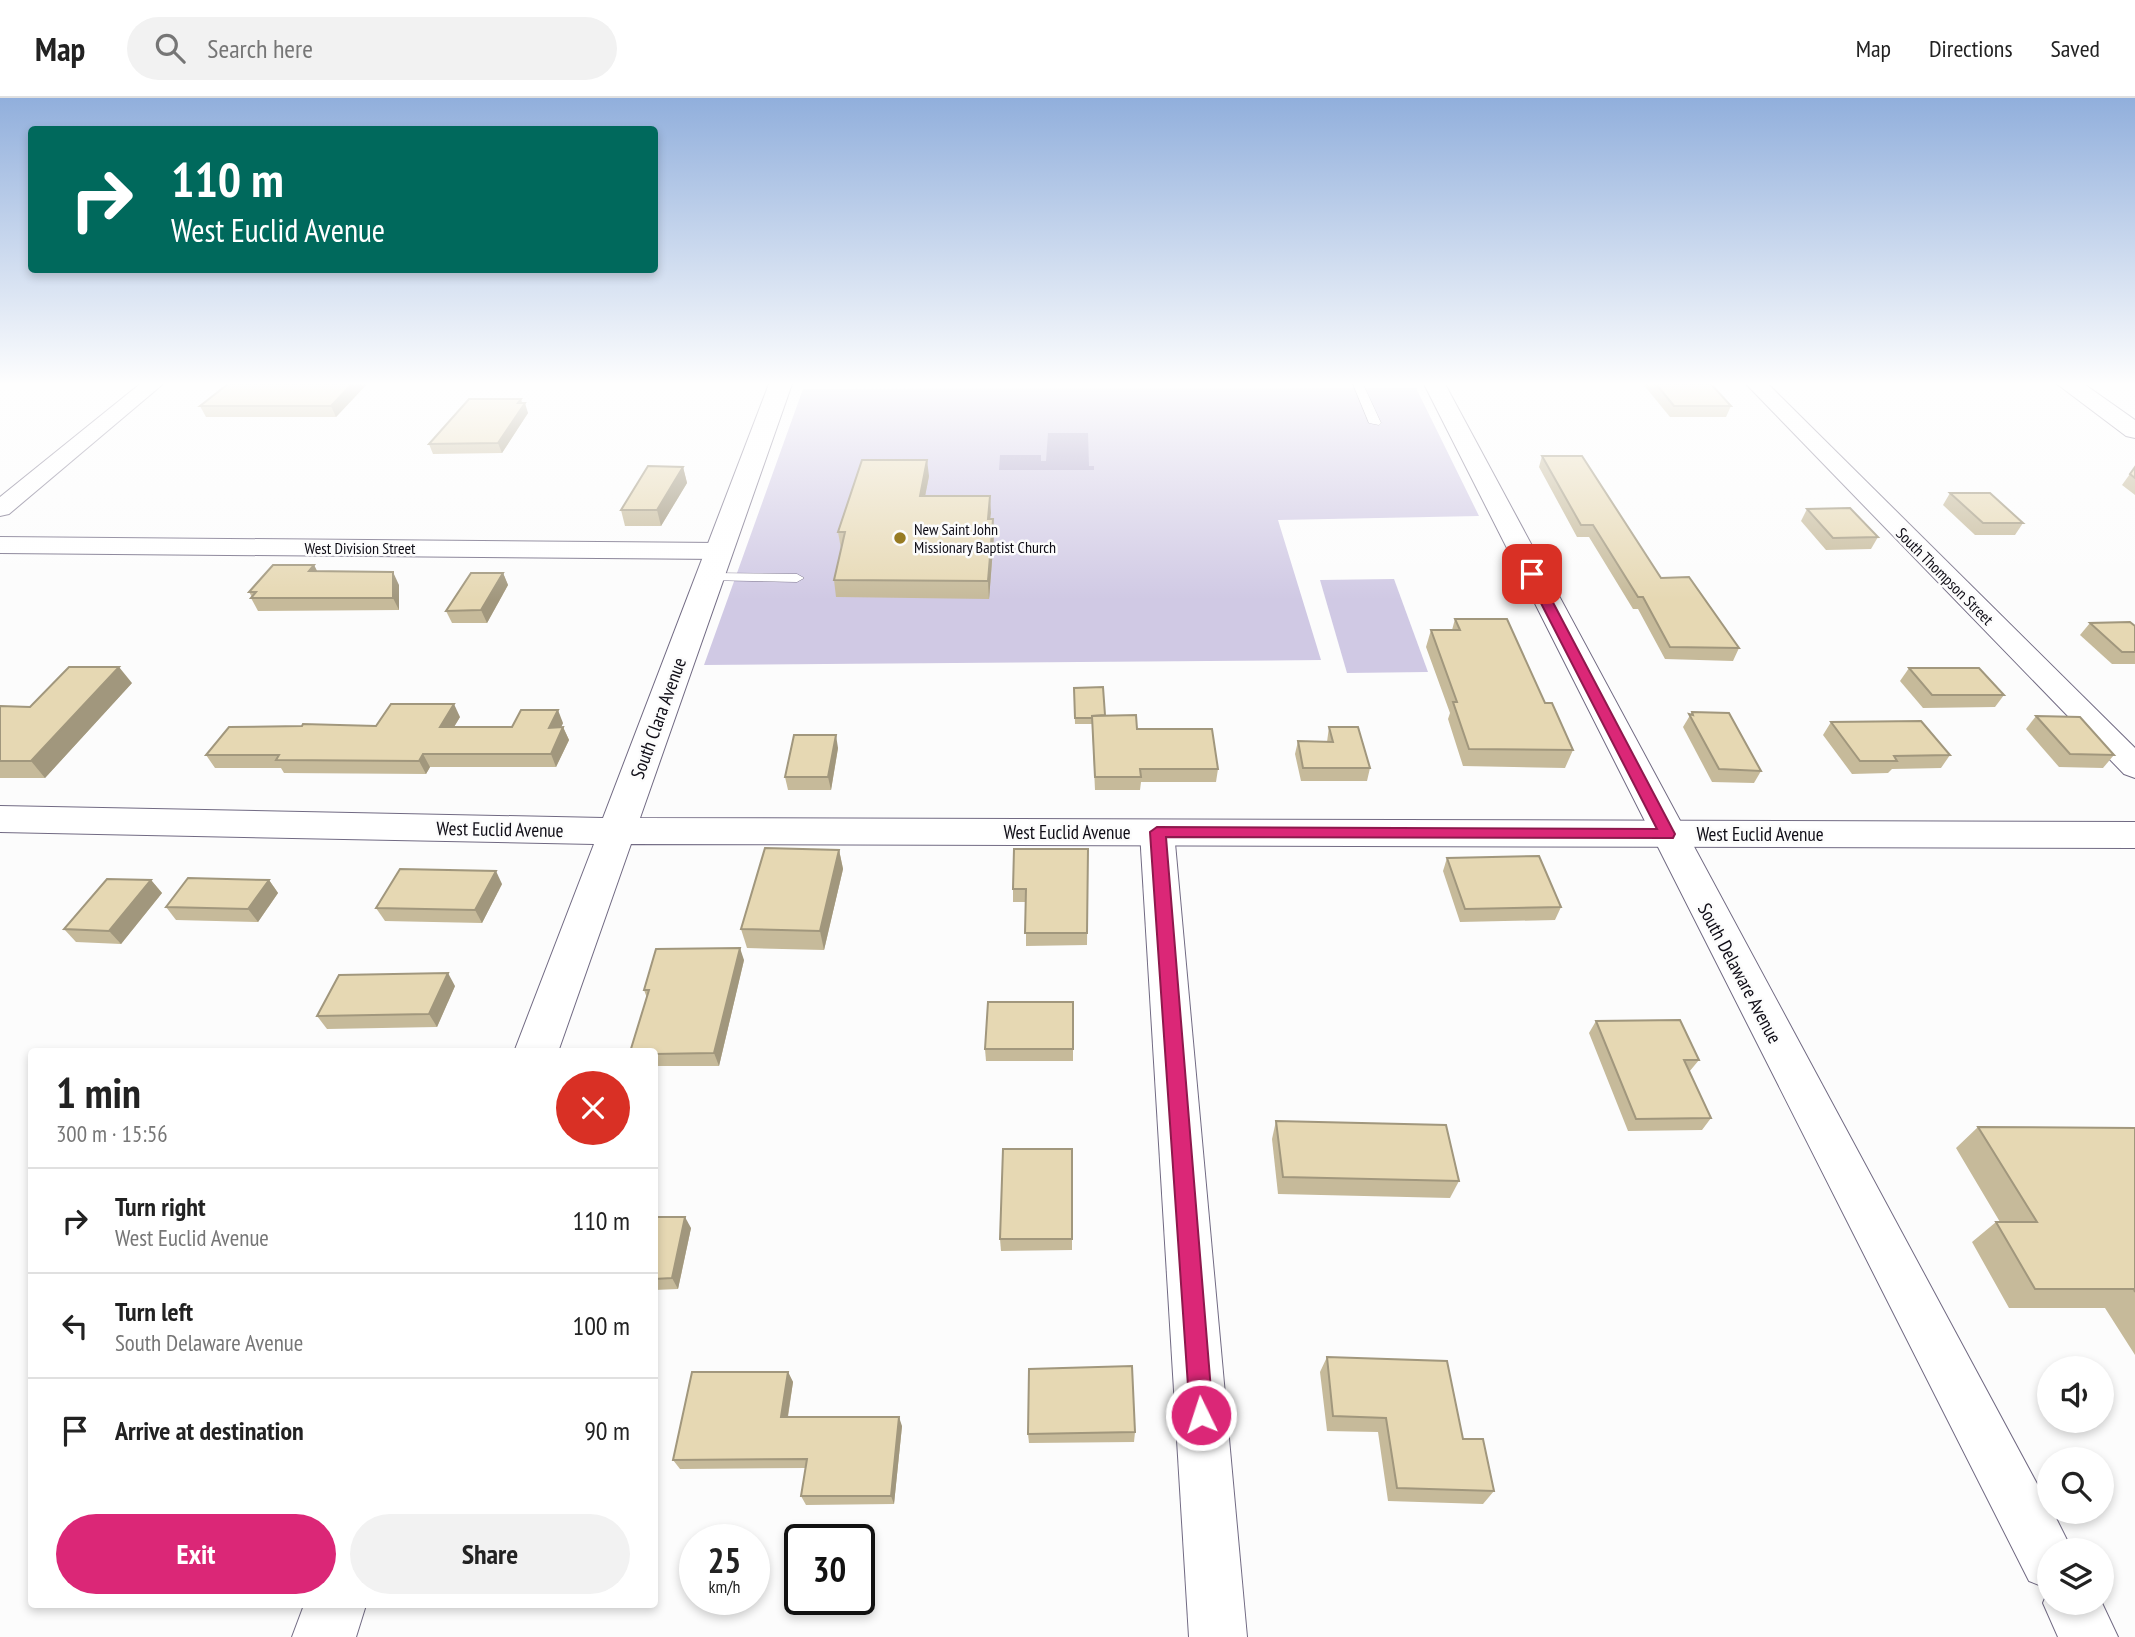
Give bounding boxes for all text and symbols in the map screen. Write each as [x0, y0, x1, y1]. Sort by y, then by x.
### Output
search box [127, 17, 617, 80]
text: Map [35, 27, 85, 70]
icon: search [151, 29, 189, 67]
text: Search here [207, 32, 313, 65]
text: Map [1856, 33, 1891, 64]
text: Directions [1929, 33, 2013, 64]
text: Saved [2051, 33, 2100, 64]
text: 110 m [171, 147, 284, 211]
icon: right [56, 154, 147, 245]
text: West Euclid Avenue [171, 209, 385, 251]
place label: New Saint John Missionary Baptist Church [914, 519, 1056, 557]
street label: South Thompson Street [1892, 523, 1998, 629]
marker: New Saint John Missionary Baptist Church [892, 530, 908, 546]
street label: West Division Street [305, 538, 416, 558]
pin [1502, 544, 1562, 604]
icon: arrive [1513, 555, 1551, 593]
street label: South Clara Avenue [625, 654, 691, 782]
street label: West Euclid Avenue [436, 816, 564, 842]
street label: West Euclid Avenue [1003, 820, 1131, 844]
street label: West Euclid Avenue [1696, 822, 1824, 846]
street label: South Delaware Avenue [1693, 899, 1787, 1047]
text: 1 min [56, 1065, 141, 1120]
button: close [556, 1071, 630, 1145]
text: 300 m · 15:56 [56, 1119, 168, 1148]
text: Turn right [115, 1190, 206, 1223]
icon: right [56, 1202, 94, 1240]
text: 110 m [572, 1204, 630, 1237]
text: West Euclid Avenue [115, 1223, 269, 1252]
text: Turn left [115, 1295, 193, 1328]
icon: left [56, 1307, 94, 1345]
text: 100 m [572, 1309, 630, 1342]
text: South Delaware Avenue [115, 1328, 303, 1357]
map controls [2037, 1356, 2114, 1615]
button: sound [2037, 1356, 2114, 1433]
position arrow [1164, 1378, 1238, 1452]
icon: arrive [56, 1412, 94, 1450]
text: Arrive at destination [115, 1414, 304, 1447]
text: 90 m [584, 1414, 630, 1447]
button: search [2037, 1447, 2114, 1524]
button: Exit [56, 1514, 336, 1594]
button: Share [350, 1514, 630, 1594]
speed limit sign: 30 [784, 1524, 875, 1615]
text: 25 [708, 1537, 741, 1583]
button: layers [2037, 1538, 2114, 1615]
text: km/h [709, 1575, 740, 1598]

